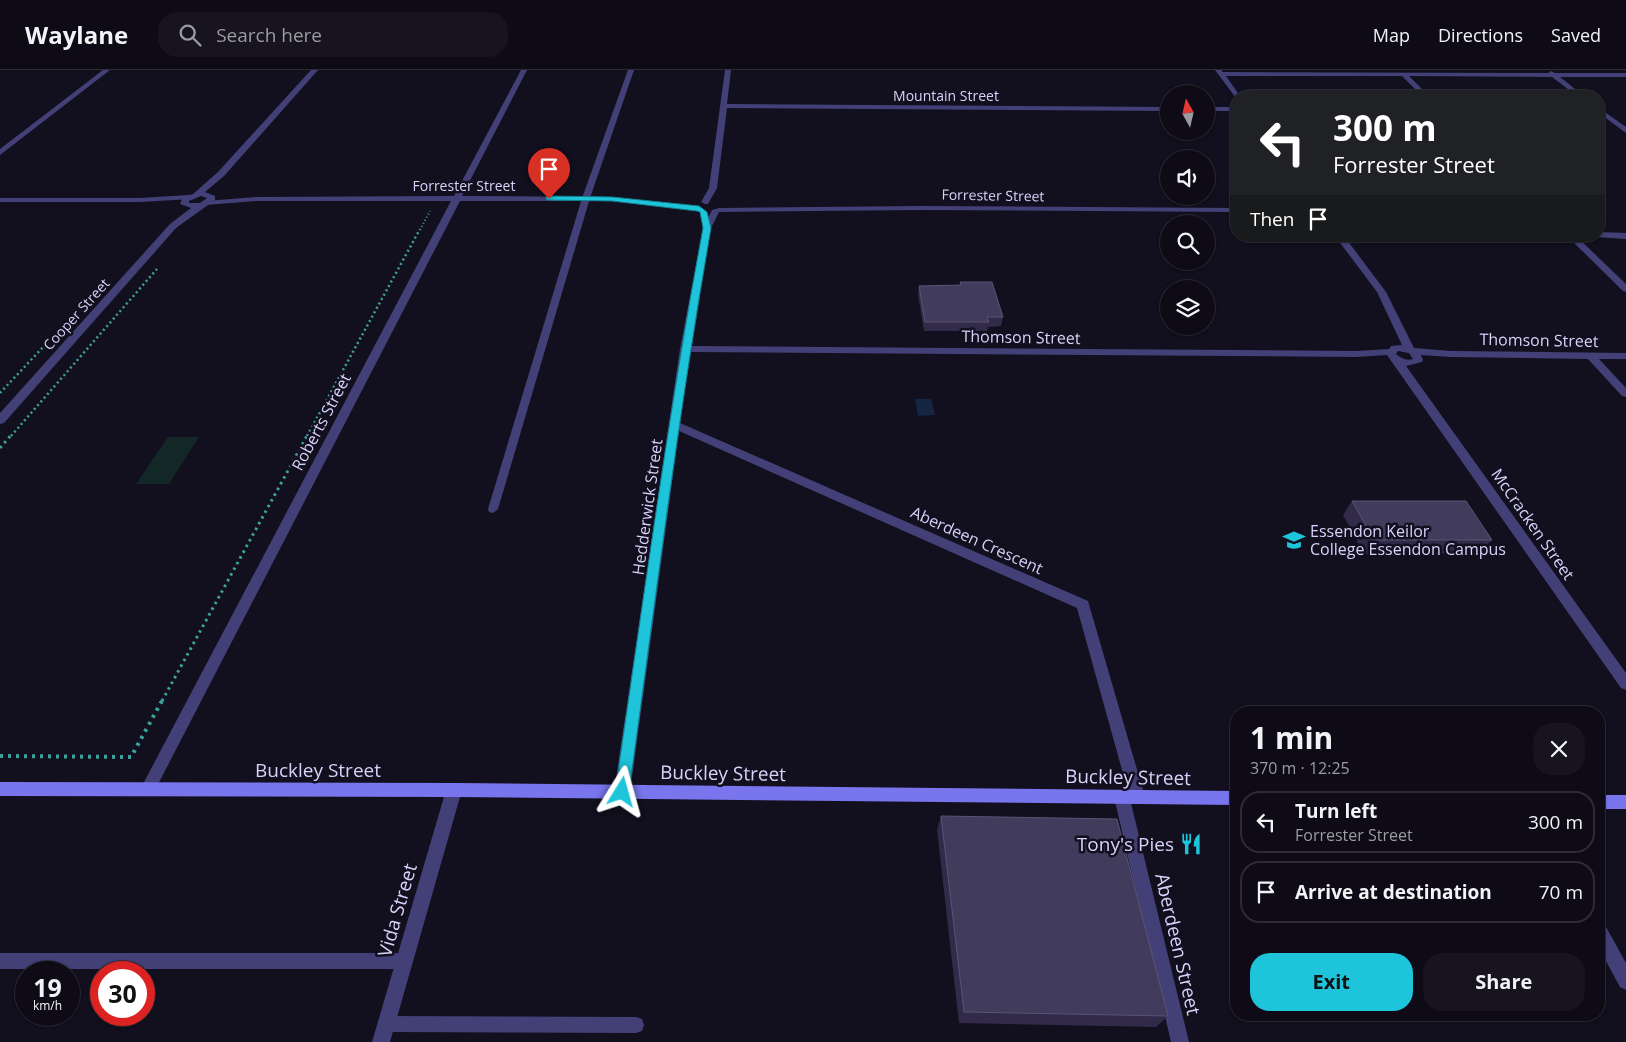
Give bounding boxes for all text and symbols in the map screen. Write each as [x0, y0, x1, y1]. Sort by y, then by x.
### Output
search box [158, 12, 508, 57]
text: Waylane [25, 18, 128, 51]
icon: search [176, 21, 204, 49]
text: Search here [216, 22, 322, 48]
text: Map [1373, 23, 1410, 47]
text: Directions [1438, 23, 1523, 47]
text: Saved [1551, 23, 1601, 47]
north arrow [1160, 85, 1215, 140]
map controls [1160, 85, 1215, 335]
street label: Mountain Street [893, 86, 999, 105]
text: 300 m [1333, 104, 1437, 151]
icon: left [1250, 110, 1315, 175]
pin [528, 148, 570, 199]
text: Forrester Street [1333, 149, 1495, 179]
button: sound [1160, 150, 1215, 205]
icon: arrive [535, 155, 563, 183]
street label: Forrester Street [413, 176, 515, 195]
street label: Forrester Street [941, 185, 1045, 205]
icon: arrive [1304, 205, 1332, 233]
text: Then [1250, 206, 1294, 232]
button: search [1160, 215, 1215, 270]
street label: Cooper Street [39, 274, 113, 354]
button: layers [1160, 280, 1215, 335]
street label: Thomson Street [961, 325, 1081, 349]
street label: Thomson Street [1479, 328, 1599, 352]
street label: Roberts Street [286, 369, 356, 474]
street label: Hedderwick Street [627, 437, 667, 576]
street label: McCracken Street [1486, 464, 1580, 584]
street label: Aberdeen Crescent [907, 501, 1047, 579]
place label: Essendon Keilor College Essendon Campus [1310, 520, 1506, 560]
school or university icon: Essendon Keilor College Essendon Campus [1281, 527, 1307, 553]
text: 1 min [1250, 717, 1333, 758]
button: close [1533, 723, 1585, 775]
street label: Buckley Street [255, 757, 381, 783]
text: 370 m · 12:25 [1250, 757, 1350, 779]
street label: Buckley Street [660, 759, 786, 787]
street label: Buckley Street [1065, 763, 1191, 791]
position arrow [595, 765, 647, 817]
text: Turn left [1295, 798, 1377, 824]
icon: left [1252, 808, 1280, 836]
text: 300 m [1528, 809, 1583, 835]
text: Forrester Street [1295, 824, 1413, 846]
place label: Tony's Pies [1077, 831, 1174, 857]
restaurant icon: Tony's Pies [1178, 831, 1204, 857]
street label: Vida Street [371, 860, 423, 960]
street label: Aberdeen Street [1149, 871, 1207, 1018]
icon: arrive [1252, 878, 1280, 906]
text: Arrive at destination [1295, 879, 1492, 905]
text: 70 m [1539, 879, 1583, 905]
button: Exit [1250, 953, 1413, 1011]
button: Share [1423, 953, 1585, 1011]
speed limit sign: 30 [90, 961, 155, 1026]
text: 19 [33, 970, 62, 1004]
text: km/h [33, 997, 62, 1014]

